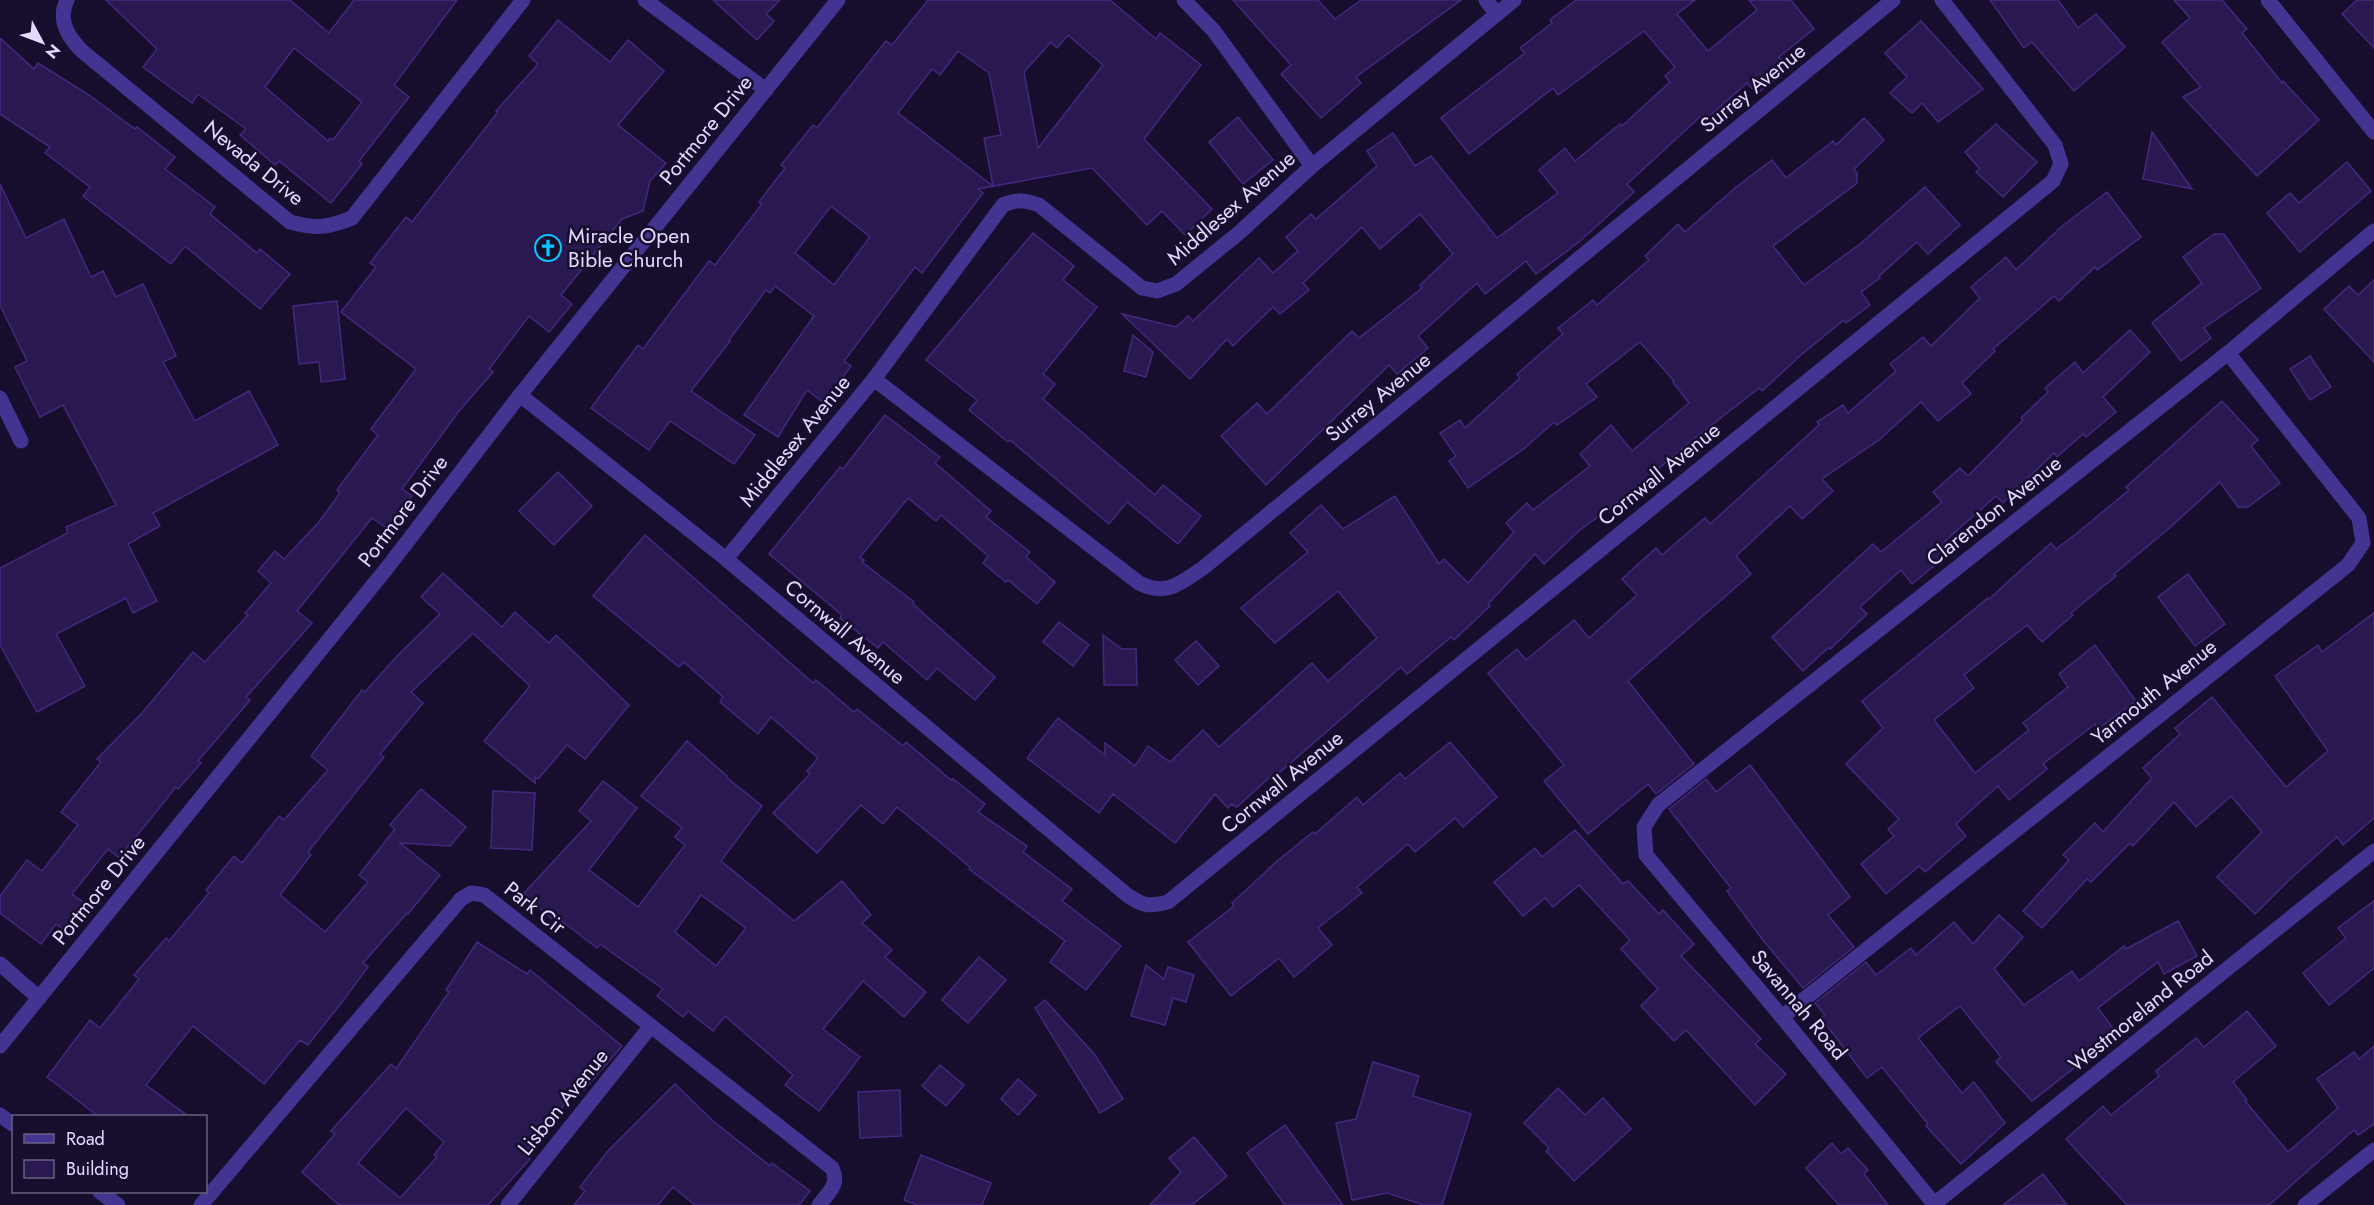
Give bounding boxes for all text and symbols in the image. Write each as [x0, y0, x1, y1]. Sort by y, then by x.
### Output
north arrow [12, 12, 72, 72]
street label: Surrey Avenue [1694, 36, 1812, 140]
text: N [40, 39, 66, 64]
street label: Portmore Drive [652, 69, 760, 191]
street label: Nevada Drive [197, 113, 311, 213]
street label: Middlesex Avenue [1160, 144, 1302, 272]
place label: Miracle Open Bible Church [568, 221, 690, 275]
church icon: Miracle Open Bible Church [533, 233, 563, 263]
street label: Surrey Avenue [1319, 345, 1437, 449]
street label: Middlesex Avenue [733, 369, 858, 513]
street label: Cornwall Avenue [1591, 415, 1727, 533]
street label: Portmore Drive [351, 449, 455, 573]
street label: Clarendon Avenue [1920, 449, 2068, 573]
street label: Cornwall Avenue [778, 572, 912, 692]
street label: Yarmouth Avenue [2085, 632, 2223, 752]
street label: Cornwall Avenue [1214, 723, 1350, 841]
street label: Portmore Drive [45, 829, 153, 951]
street label: Park Cir [498, 874, 573, 942]
street label: Savannah Road [1744, 943, 1854, 1067]
street label: Westmoreland Road [2062, 943, 2220, 1079]
street label: Lisbon Avenue [511, 1042, 616, 1162]
legend [12, 1115, 207, 1193]
text: Road [66, 1126, 105, 1152]
text: Building [66, 1156, 129, 1182]

